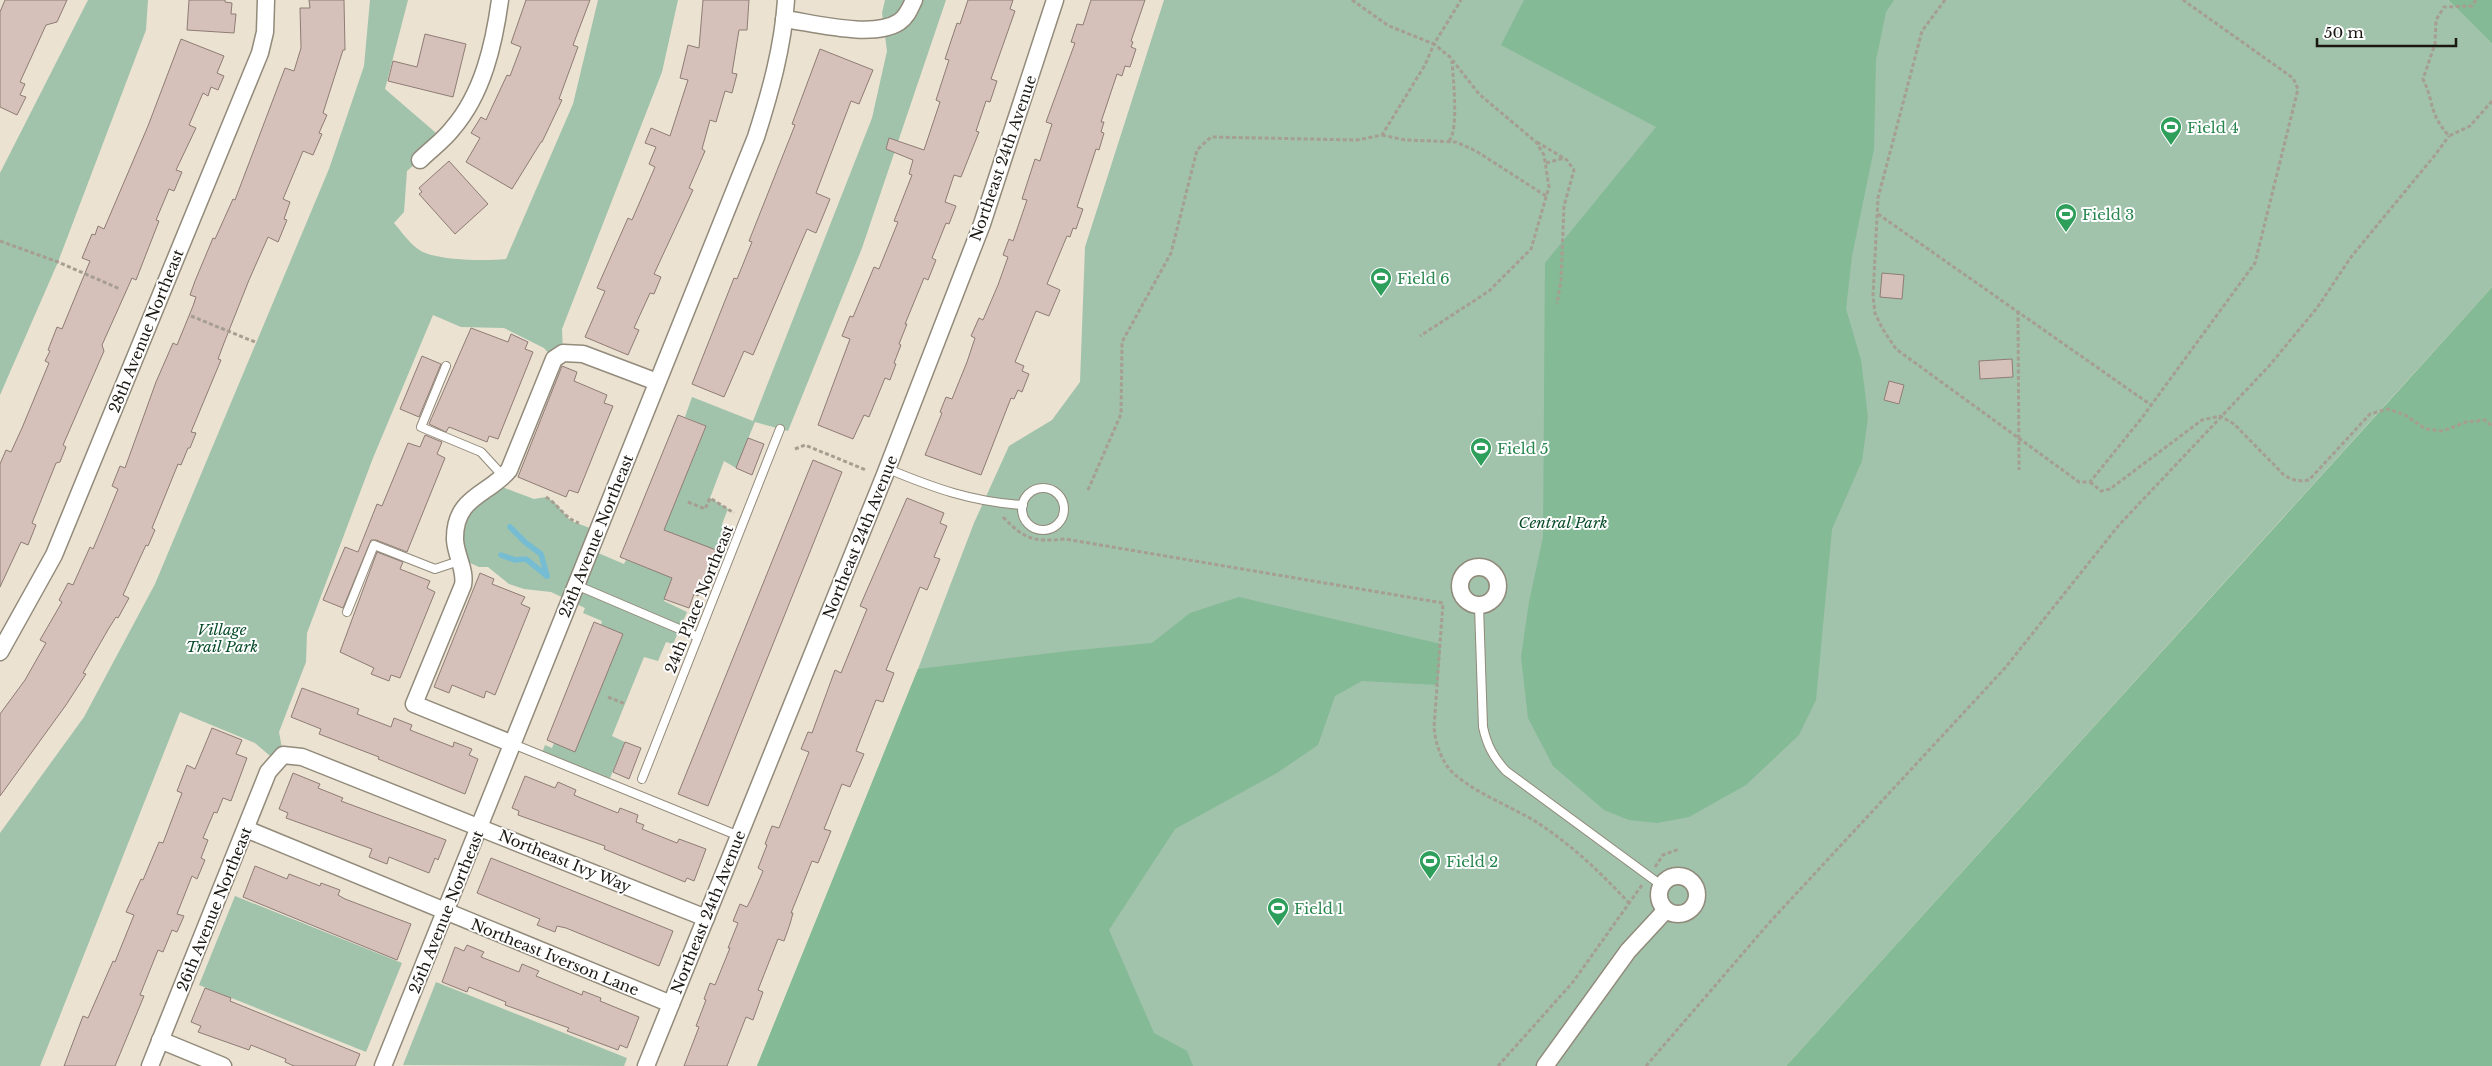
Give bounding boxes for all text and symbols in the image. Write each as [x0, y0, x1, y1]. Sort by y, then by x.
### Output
scale bar [2317, 15, 2456, 47]
text: 50 m [2324, 23, 2364, 42]
street label: Northeast 24th Avenue [966, 72, 1040, 244]
sports icon: Field 4 [2159, 115, 2183, 146]
place label: Field 4 [2187, 118, 2239, 137]
sports icon: Field 3 [2054, 202, 2078, 233]
place label: Field 3 [2082, 205, 2134, 224]
street label: 28th Avenue Northeast [104, 246, 188, 416]
sports icon: Field 6 [1369, 266, 1393, 297]
place label: Field 6 [1397, 269, 1450, 288]
sports icon: Field 5 [1469, 436, 1493, 467]
place label: Field 5 [1497, 439, 1549, 458]
street label: 25th Avenue Northeast [555, 451, 638, 620]
street label: Northeast 24th Avenue [818, 453, 902, 621]
park label: Central Park [1519, 513, 1607, 532]
street label: 24th Place Northeast [661, 522, 738, 676]
park label: Village Trail Park [186, 620, 258, 656]
street label: 26th Avenue Northeast [172, 824, 256, 994]
street label: Northeast Ivy Way [496, 826, 634, 896]
street label: 25th Avenue Northeast [405, 827, 488, 996]
street label: Northeast 24th Avenue [666, 828, 750, 996]
sports icon: Field 2 [1418, 849, 1442, 880]
place label: Field 2 [1446, 852, 1498, 871]
sports icon: Field 1 [1266, 896, 1290, 927]
place label: Field 1 [1294, 899, 1344, 918]
street label: Northeast Iverson Lane [468, 915, 642, 999]

